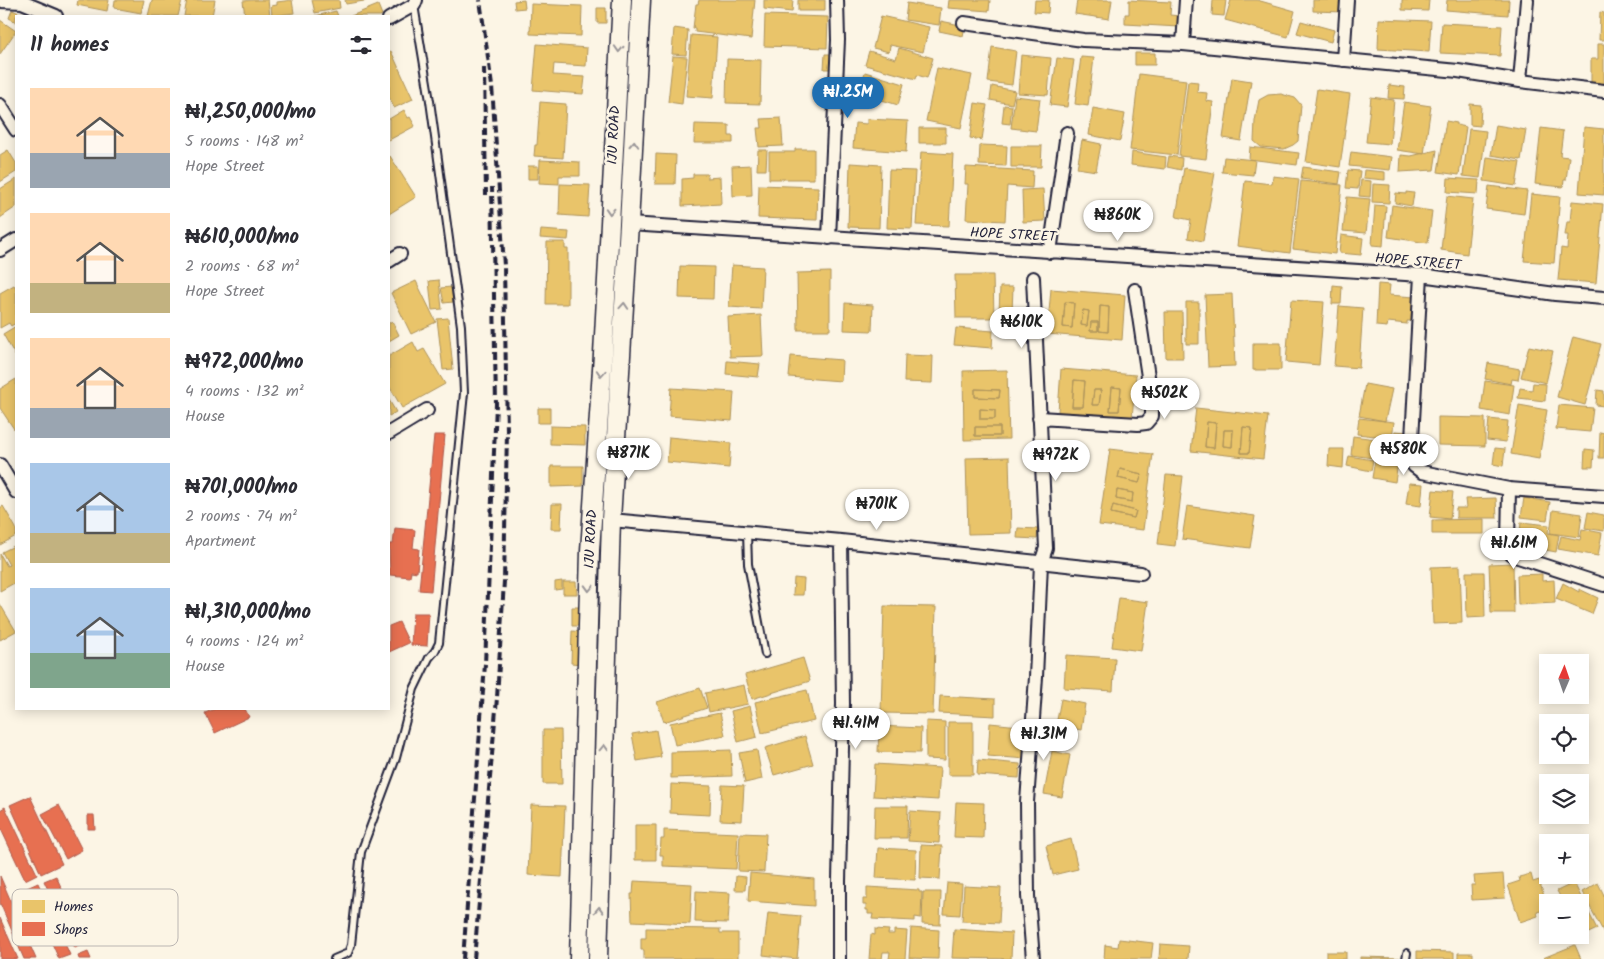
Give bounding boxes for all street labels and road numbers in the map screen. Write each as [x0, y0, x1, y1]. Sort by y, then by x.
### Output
street label: IJU ROAD [601, 105, 627, 165]
street label: HOPE STREET [969, 222, 1058, 248]
street label: HOPE STREET [1374, 247, 1463, 277]
street label: IJU ROAD [578, 509, 604, 569]

